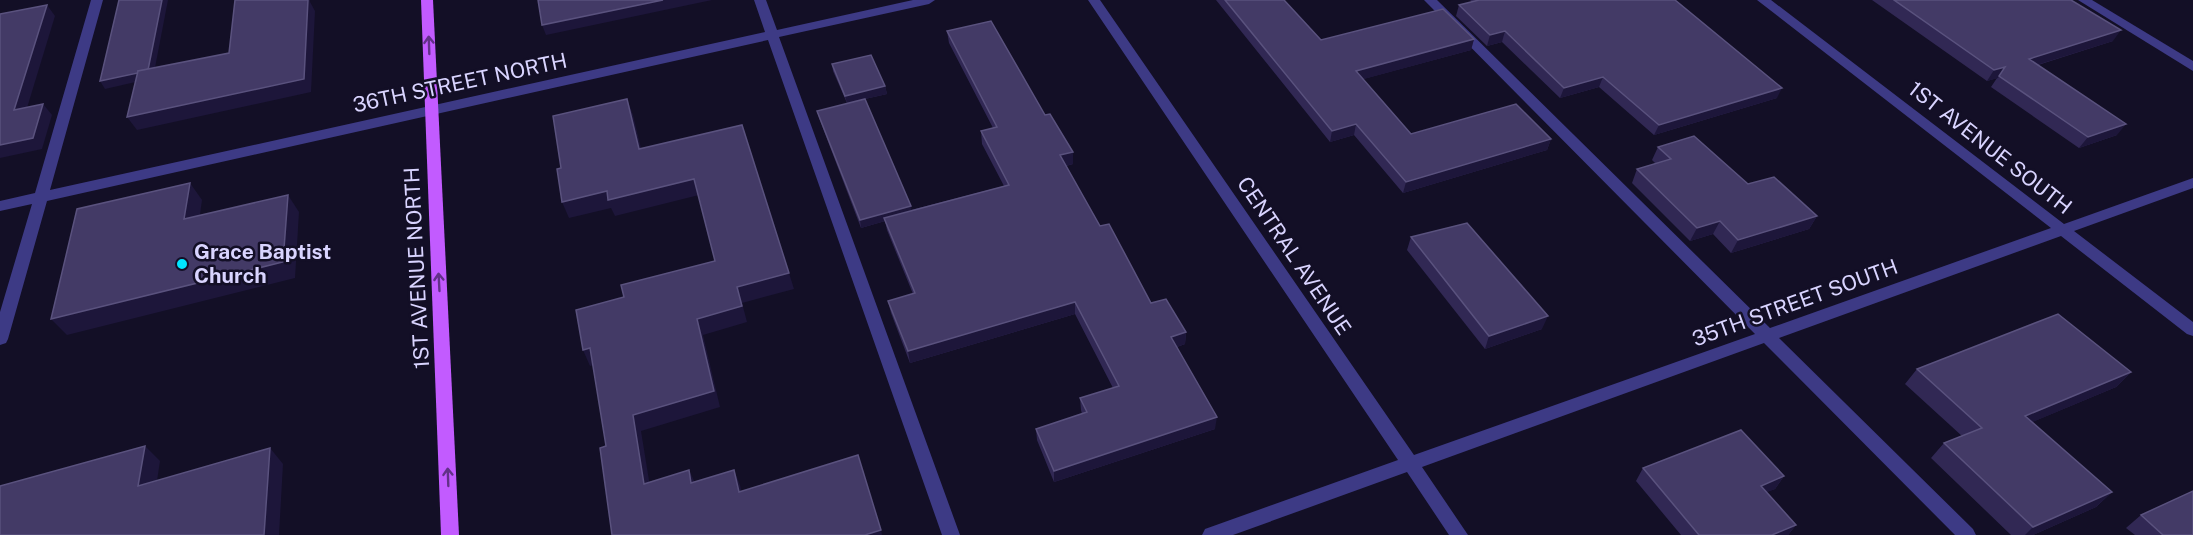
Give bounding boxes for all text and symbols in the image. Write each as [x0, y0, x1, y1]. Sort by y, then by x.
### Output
one-way arrow [423, 35, 434, 55]
street label: 36TH STREET NORTH [351, 48, 569, 117]
street label: 1ST AVENUE SOUTH [1904, 76, 2077, 219]
street label: 1ST AVENUE NORTH [399, 167, 434, 370]
street label: CENTRAL AVENUE [1232, 172, 1357, 340]
place label: Grace Baptist Church [194, 239, 331, 288]
street label: 35TH STREET SOUTH [1689, 254, 1901, 351]
marker: Grace Baptist Church [175, 257, 189, 271]
one-way arrow [433, 272, 444, 292]
one-way arrow [442, 467, 453, 487]

